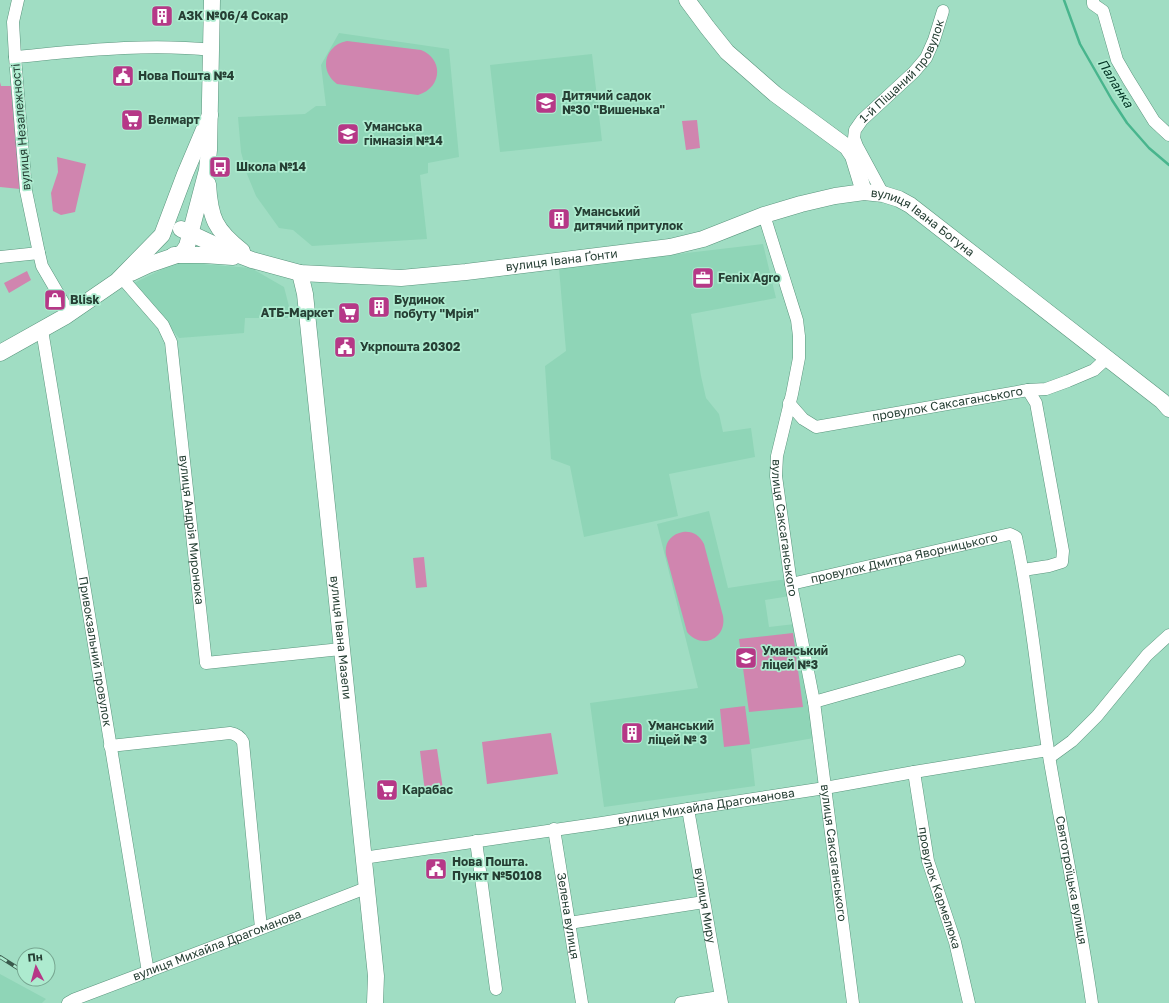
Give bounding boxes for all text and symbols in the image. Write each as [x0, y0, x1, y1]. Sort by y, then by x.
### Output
building icon: АЗК №06/4 Сокар [149, 3, 175, 29]
place label: АЗК №06/4 Сокар [178, 8, 289, 23]
street label: 1-й Піщаний провулок [856, 17, 947, 126]
water label: Паланка [1095, 56, 1138, 111]
street label: вулиця Незалежності [7, 63, 34, 191]
public building icon: Нова Пошта №4 [110, 63, 136, 89]
place label: Нова Пошта №4 [138, 68, 235, 83]
place label: Дитячий садок №30 "Вишенька" [562, 88, 665, 117]
school or university icon: Дитячий садок №30 "Вишенька" [533, 90, 559, 116]
supermarket icon: Велмарт [119, 107, 145, 133]
place label: Велмарт [148, 112, 200, 127]
place label: Уманська гімназія №14 [364, 119, 443, 148]
school or university icon: Уманська гімназія №14 [335, 121, 361, 147]
bus stop icon: Школа №14 [207, 154, 233, 180]
place label: Школа №14 [236, 159, 306, 174]
street label: вулиця Івана Богуна [870, 185, 978, 259]
place label: Уманський дитячий притулок [574, 204, 683, 233]
building icon: Уманський дитячий притулок [546, 206, 572, 232]
street label: вулиця Івана Ґонти [505, 246, 618, 274]
office icon: Fenix Agro [690, 265, 716, 291]
place label: Fenix Agro [718, 270, 780, 285]
shop icon: Blisk [42, 287, 68, 313]
place label: Blisk [70, 292, 99, 307]
place label: Будинок побуту "Мрія" [394, 292, 479, 321]
building icon: Будинок побуту "Мрія" [366, 294, 392, 320]
supermarket icon: АТБ-Маркет [336, 300, 362, 326]
place label: АТБ-Маркет [261, 305, 334, 320]
public building icon: Укрпошта 20302 [332, 334, 358, 360]
place label: Укрпошта 20302 [360, 339, 460, 354]
street label: провулок Саксаганського [871, 383, 1024, 424]
street label: вулиця Андрія Миронюка [176, 454, 208, 605]
street label: вулиця Саксаганського [769, 459, 801, 598]
street label: провулок Дмитра Яворницького [809, 529, 999, 586]
street label: Привокзальний провулок [76, 575, 115, 728]
street label: вулиця Івана Мазепи [327, 575, 355, 700]
place label: Уманський ліцей №3 [762, 643, 828, 672]
school or university icon: Уманський ліцей №3 [733, 645, 759, 671]
place label: Уманський ліцей № 3 [648, 718, 714, 747]
building icon: Уманський ліцей № 3 [619, 720, 645, 746]
supermarket icon: Карабас [374, 777, 400, 803]
place label: Карабас [402, 782, 453, 797]
street label: вулиця Саксаганського [818, 783, 850, 922]
street label: вулиця Михайла Драгоманова [616, 785, 796, 827]
street label: Святотроїцька вулиця [1053, 815, 1091, 946]
street label: провулок Кармелюка [916, 826, 964, 950]
place label: Нова Пошта. Пункт №50108 [452, 854, 542, 883]
public building icon: Нова Пошта. Пункт №50108 [423, 856, 449, 882]
street label: вулиця Миру [691, 867, 719, 945]
street label: Зелена вулиця [554, 871, 583, 960]
street label: вулиця Михайла Драгоманова [131, 906, 303, 983]
north arrow [16, 947, 56, 987]
text: Пн [27, 949, 43, 964]

